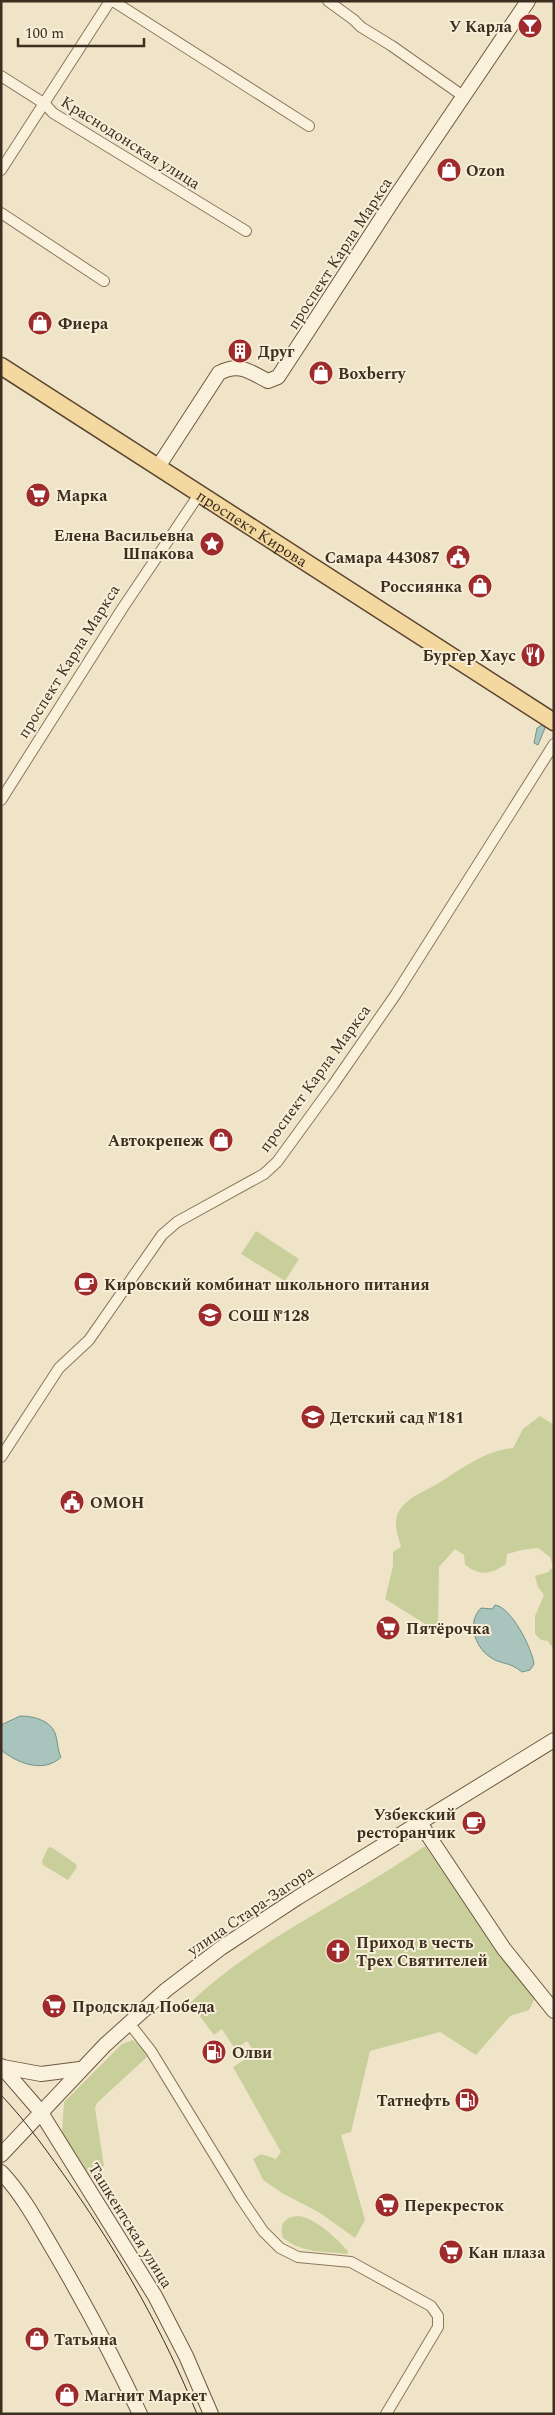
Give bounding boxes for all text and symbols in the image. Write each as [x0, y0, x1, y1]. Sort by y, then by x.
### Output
bar icon: У Карла [517, 13, 543, 39]
scale bar [18, 15, 144, 47]
place label: У Карла [449, 15, 513, 39]
text: 100 m [25, 22, 64, 45]
street label: Краснодонская улица [56, 90, 205, 196]
shop icon: Ozon [436, 157, 462, 183]
place label: Ozon [466, 159, 505, 183]
street label: проспект Карла Маркса [281, 172, 398, 335]
shop icon: Фиера [27, 310, 53, 336]
place label: Фиера [58, 312, 109, 336]
building icon: Друг [227, 338, 253, 364]
place label: Друг [258, 340, 295, 364]
shop icon: Boxberry [308, 360, 334, 386]
place label: Boxberry [338, 362, 407, 386]
supermarket icon: Марка [25, 482, 51, 508]
place label: Марка [56, 484, 108, 508]
street label: проспект Кирова [192, 484, 312, 574]
place label: Елена Васильевна Шпакова [54, 524, 195, 566]
place icon: Елена Васильевна Шпакова [199, 531, 225, 557]
public building icon: Самара 443087 [445, 544, 471, 570]
place label: Самара 443087 [325, 546, 440, 570]
shop icon: Россиянка [467, 573, 493, 599]
place label: Россиянка [380, 575, 463, 599]
street label: проспект Карла Маркса [12, 580, 126, 743]
restaurant icon: Бургер Хаус [520, 642, 546, 668]
place label: Бургер Хаус [423, 644, 516, 668]
street label: проспект Карла Маркса [253, 1000, 377, 1157]
shop icon: Автокрепеж [208, 1127, 234, 1153]
place label: Автокрепеж [108, 1129, 205, 1153]
cafe icon: Кировский комбинат школьного питания [73, 1271, 99, 1297]
place label: Кировский комбинат школьного питания [104, 1273, 430, 1297]
school or university icon: СОШ №128 [197, 1302, 223, 1328]
place label: СОШ №128 [228, 1304, 309, 1328]
school or university icon: Детский сад №181 [300, 1404, 326, 1430]
place label: Детский сад №181 [330, 1406, 464, 1430]
public building icon: ОМОН [59, 1489, 85, 1515]
place label: ОМОН [90, 1491, 144, 1515]
supermarket icon: Пятёрочка [375, 1615, 401, 1641]
place label: Пятёрочка [406, 1617, 491, 1641]
place label: Узбекский ресторанчик [357, 1803, 456, 1845]
cafe icon: Узбекский ресторанчик [461, 1810, 487, 1836]
street label: улица Стара-Загора [182, 1859, 319, 1963]
place label: Приход в честь Трех Святителей [356, 1931, 488, 1973]
church icon: Приход в честь Трех Святителей [325, 1938, 351, 1964]
supermarket icon: Продсклад Победа [41, 1993, 67, 2019]
place label: Продсклад Победа [72, 1995, 216, 2019]
fuel station icon: Олви [201, 2039, 227, 2065]
place label: Олви [232, 2041, 272, 2065]
fuel station icon: Татнефть [454, 2087, 480, 2113]
place label: Татнефть [376, 2089, 450, 2113]
street label: Ташкентская улица [82, 2158, 179, 2293]
supermarket icon: Перекресток [374, 2192, 400, 2218]
place label: Перекресток [404, 2194, 505, 2218]
supermarket icon: Кан плаза [438, 2239, 464, 2265]
place label: Кан плаза [468, 2241, 546, 2265]
shop icon: Татьяна [24, 2326, 50, 2352]
place label: Татьяна [54, 2328, 118, 2352]
shop icon: Магнит Маркет [54, 2382, 80, 2408]
place label: Магнит Маркет [84, 2384, 207, 2408]

